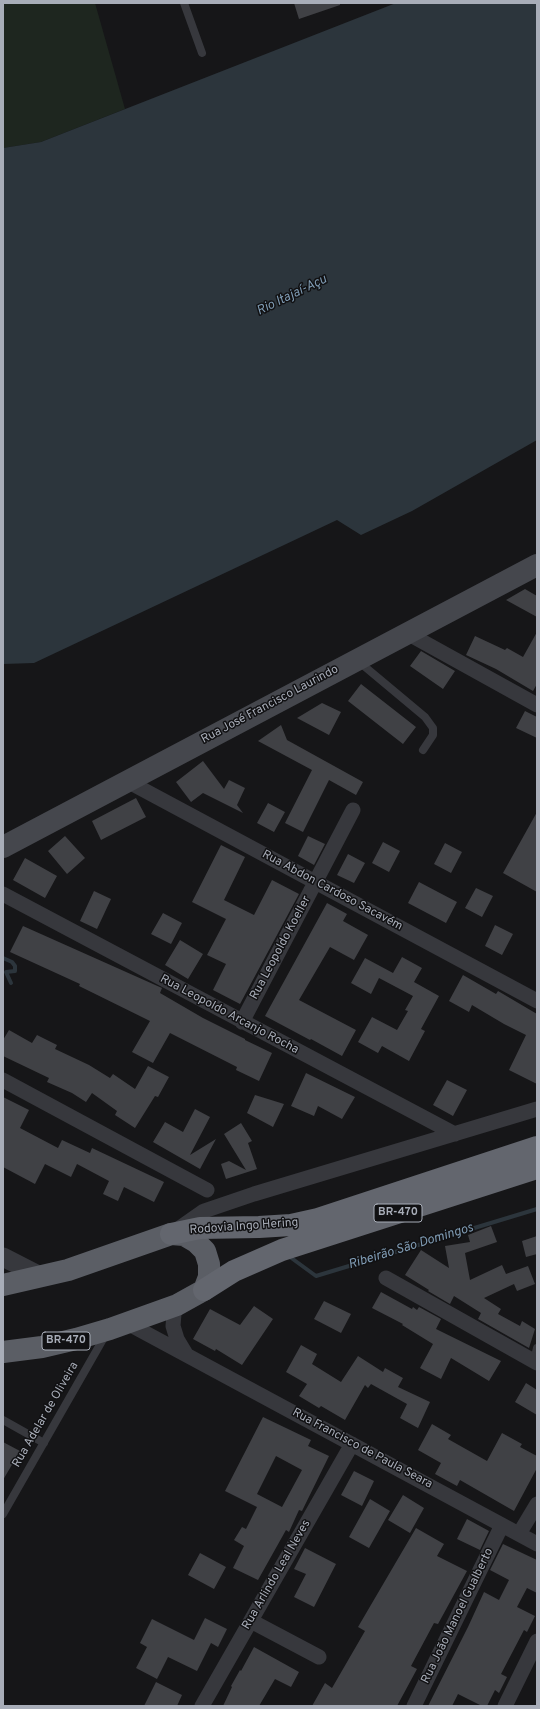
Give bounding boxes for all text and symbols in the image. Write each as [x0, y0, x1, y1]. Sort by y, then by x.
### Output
water label: Rio Itajaí-Açu [254, 272, 330, 320]
street label: Rua José Francisco Laurindo [199, 663, 341, 747]
street label: Rua Abdon Cardoso Sacavém [259, 848, 405, 934]
street label: Rua Leopoldo Koeller [248, 894, 314, 1002]
street label: Rua Leopoldo Arcanjo Rocha [157, 972, 301, 1058]
road number: BR-470 [374, 1204, 422, 1222]
street label: Rodovia Ingo Hering [189, 1216, 299, 1238]
water label: Ribeirão São Domingos [347, 1221, 475, 1273]
road number: BR-470 [42, 1332, 90, 1350]
street label: Rua Adelar de Oliveira [10, 1360, 82, 1470]
street label: Rua Francisco de Paula Seara [289, 1406, 435, 1492]
street label: Rua Arlindo Leal Neves [240, 1518, 314, 1632]
street label: Rua João Manoel Gualberto [419, 1546, 497, 1686]

